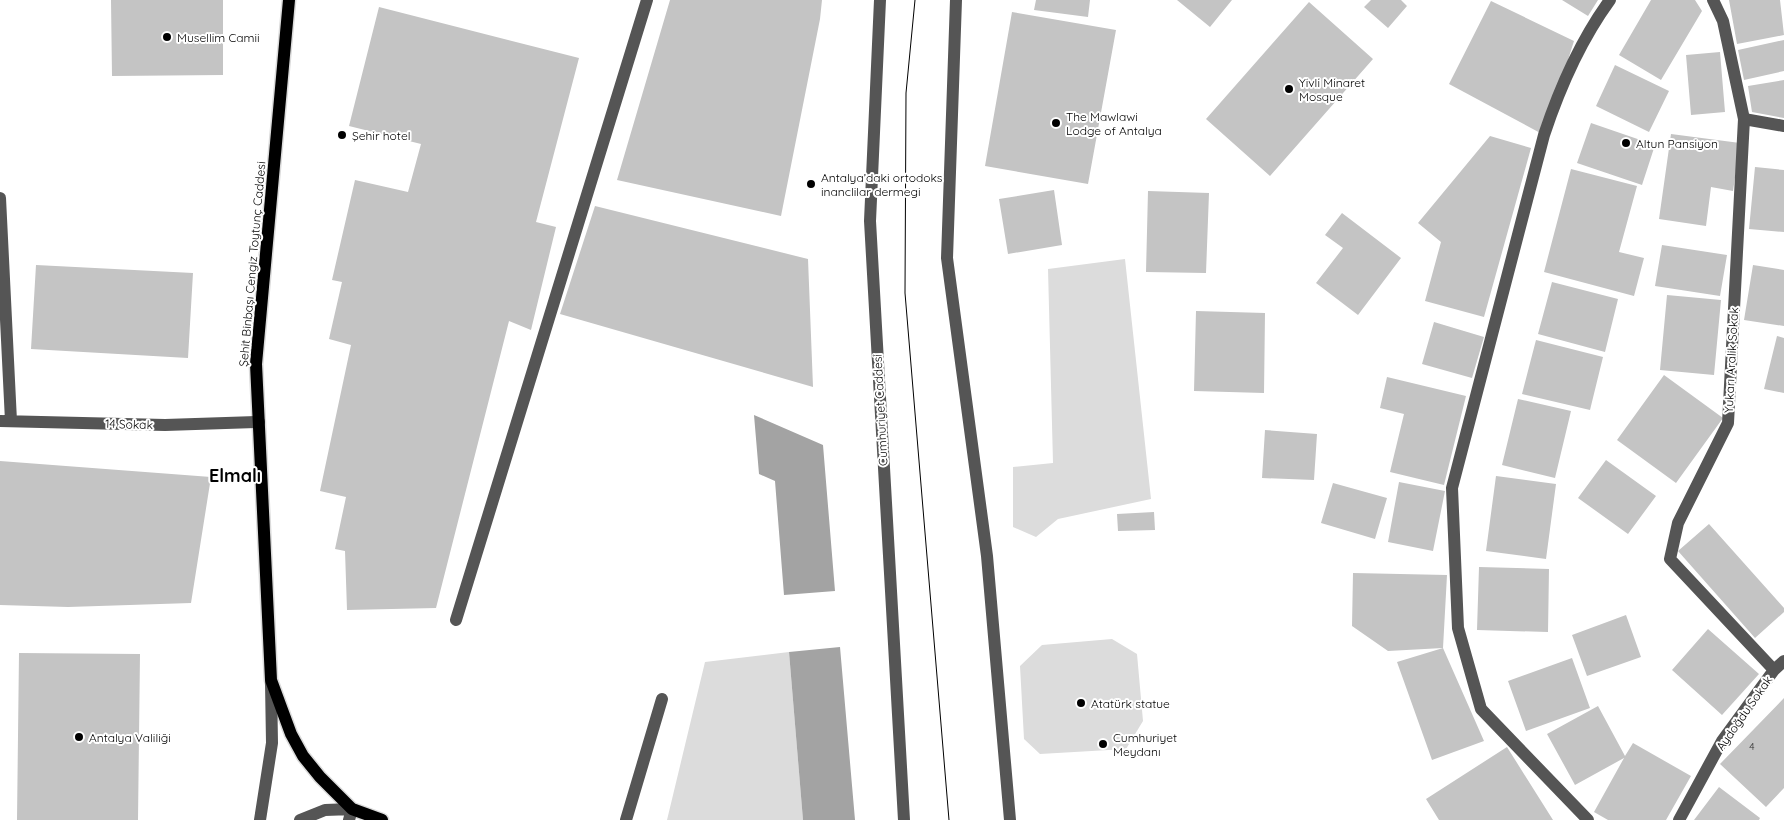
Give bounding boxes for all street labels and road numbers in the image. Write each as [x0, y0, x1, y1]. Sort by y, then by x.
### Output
street label: Şehit Binbaşı Cengiz Toytunç Caddesi [236, 161, 268, 367]
street label: Yukarı Aralik Sokak [1721, 307, 1741, 413]
street label: Cumhuriyet Caddesi [870, 354, 890, 466]
street label: 14 Sokak [105, 416, 153, 432]
street label: Aydoğdu Sokak [1713, 673, 1775, 753]

